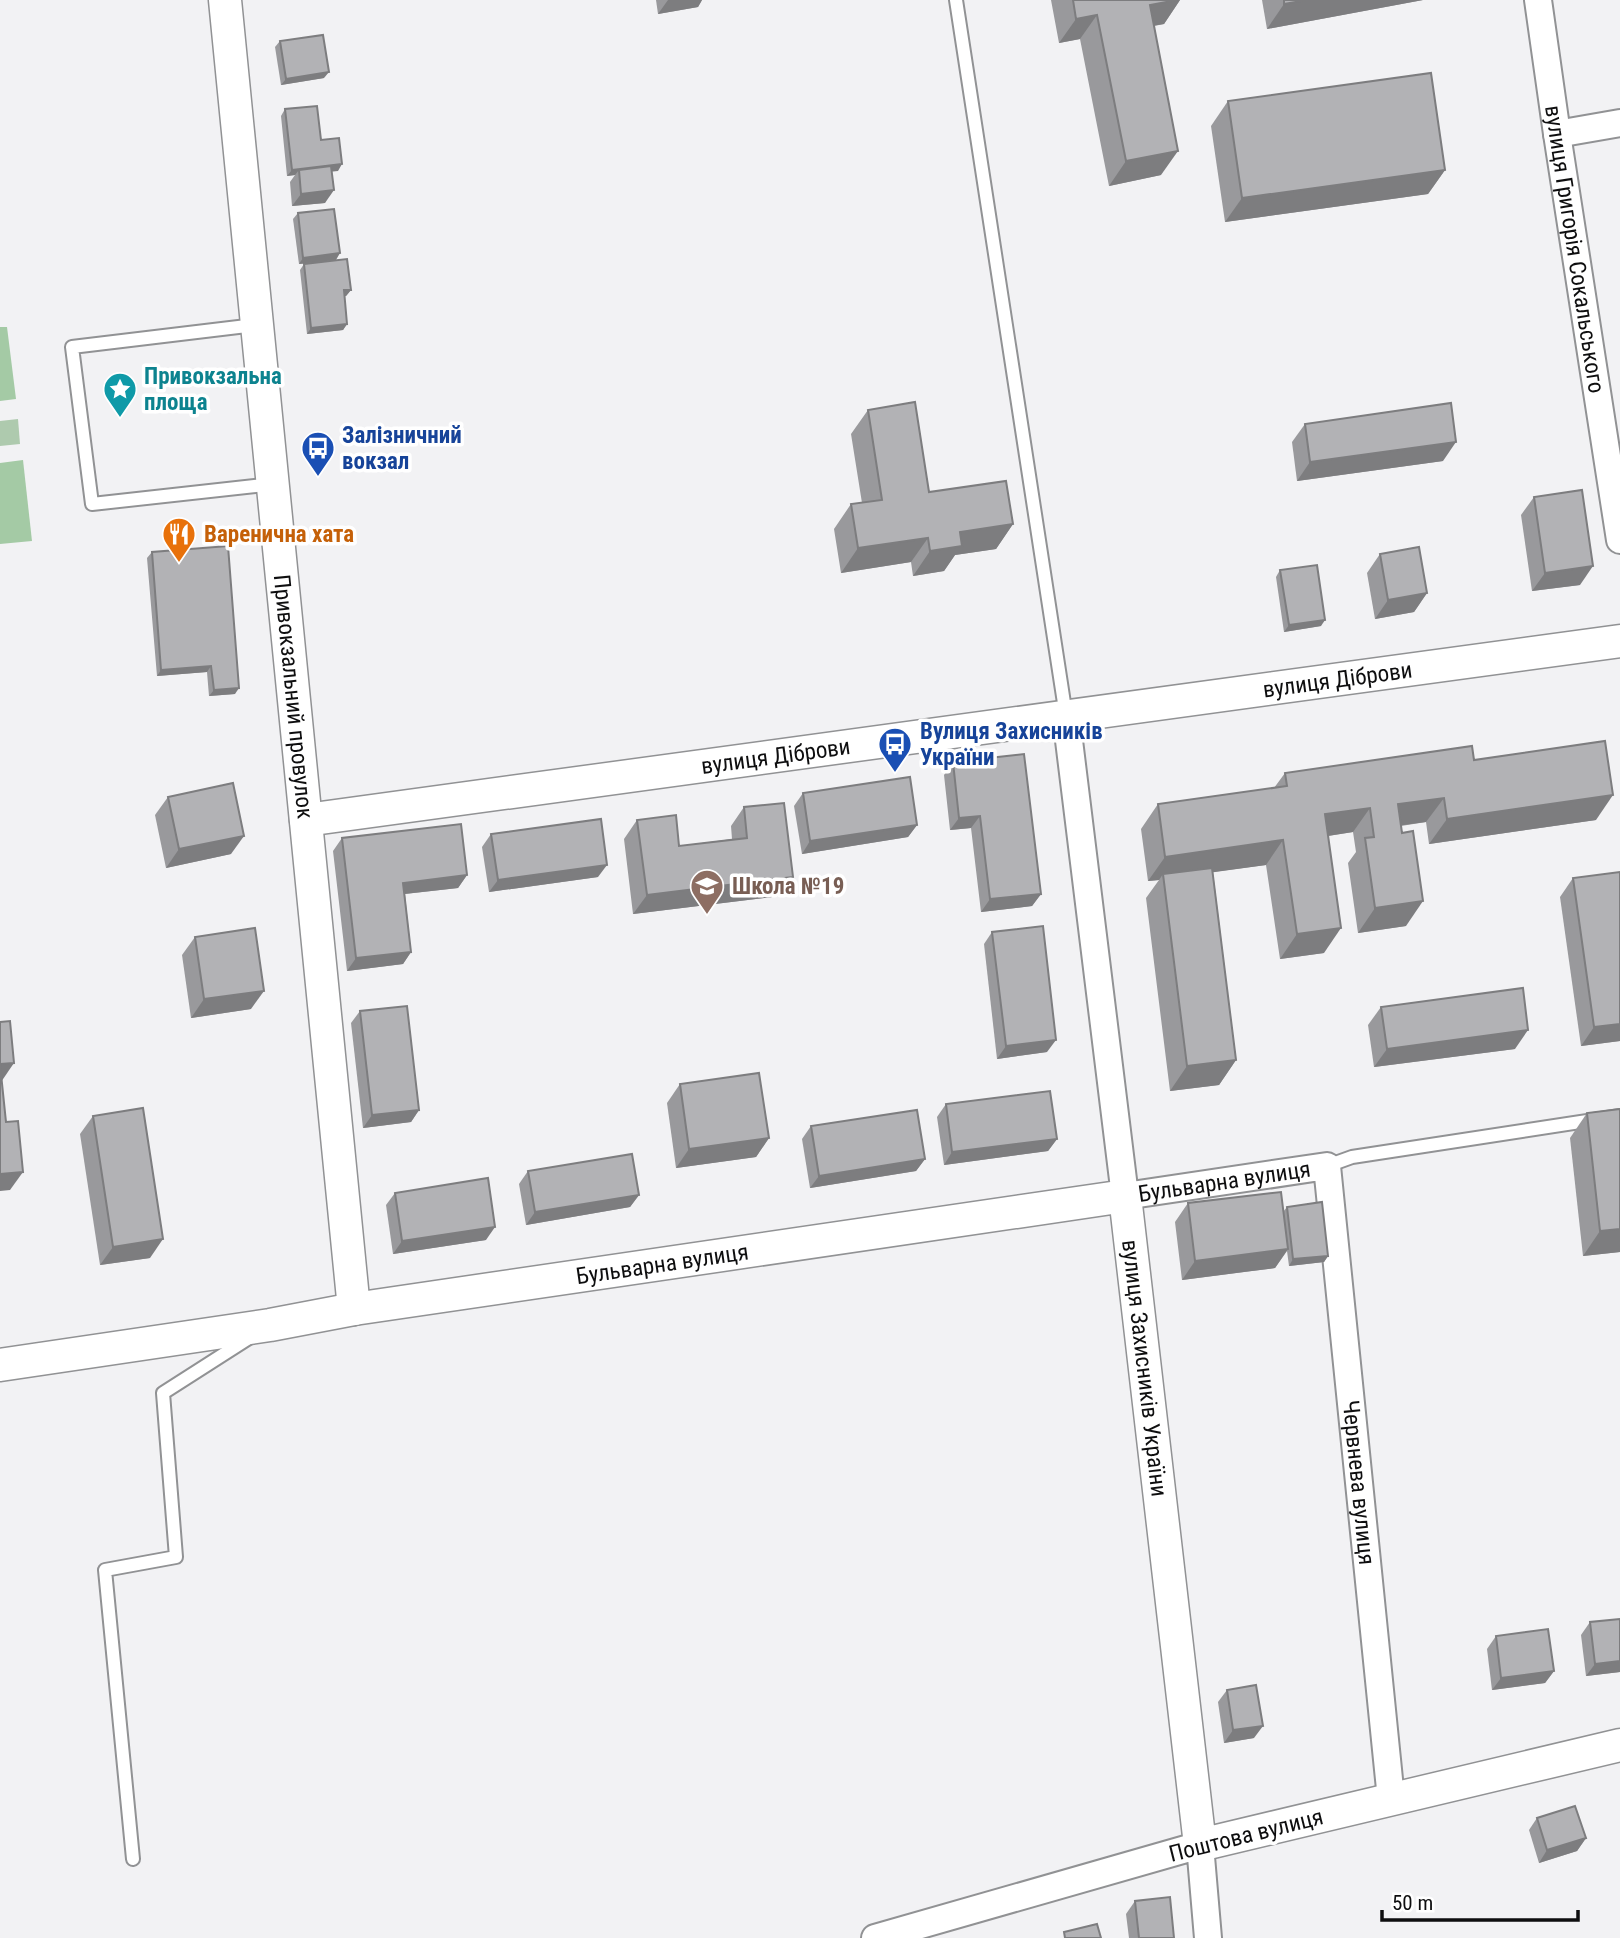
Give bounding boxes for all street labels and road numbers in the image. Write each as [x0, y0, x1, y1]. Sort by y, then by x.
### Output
street label: вулиця Григорія Сокальського [1539, 104, 1610, 395]
street label: Привокзальний провулок [268, 573, 319, 820]
street label: вулиця Діброви [1261, 656, 1414, 704]
street label: вулиця Діброви [699, 733, 852, 780]
street label: Бульварна вулиця [1136, 1156, 1312, 1208]
street label: Бульварна вулиця [574, 1238, 750, 1290]
street label: вулиця Захисників України [1116, 1238, 1173, 1498]
street label: Червнева вулиця [1337, 1399, 1380, 1566]
street label: Поштова вулиця [1166, 1803, 1326, 1868]

